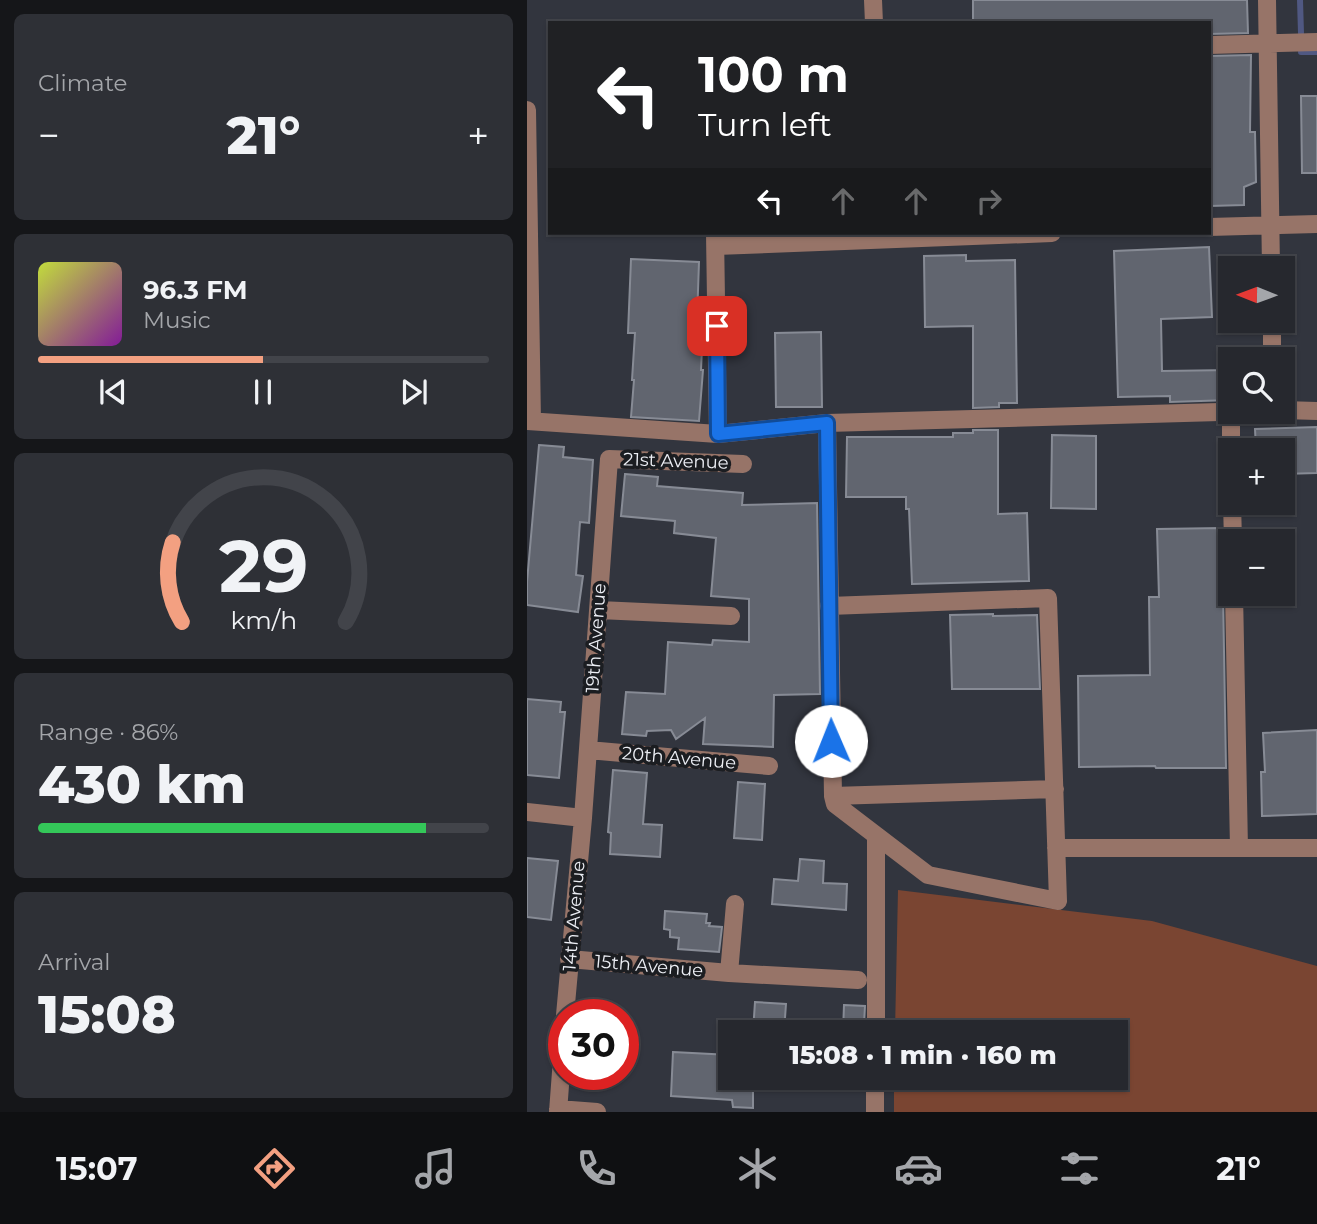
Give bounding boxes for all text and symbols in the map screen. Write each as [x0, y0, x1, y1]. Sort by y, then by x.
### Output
text: 100 m [698, 45, 849, 104]
icon: left [583, 49, 674, 140]
text: Climate [38, 69, 127, 97]
text: 21° [227, 104, 300, 167]
text: Turn left [698, 105, 832, 144]
text: − [38, 112, 60, 159]
text: + [467, 112, 489, 159]
icon: left [751, 182, 789, 220]
icon: ahead [824, 182, 862, 220]
icon: ahead [897, 182, 935, 220]
icon: right [970, 182, 1008, 220]
north arrow [1218, 256, 1295, 332]
map controls [1218, 256, 1295, 606]
text: 96.3 FM [143, 274, 248, 306]
pin [687, 296, 747, 356]
text: Music [143, 306, 211, 334]
icon: arrive [698, 307, 736, 345]
button: search [1218, 347, 1295, 424]
icon: previous [94, 373, 132, 411]
icon: pause [244, 373, 282, 411]
icon: next [395, 373, 433, 411]
button: + [1218, 438, 1295, 515]
street label: 21st Avenue [623, 448, 729, 474]
text: 29 [219, 522, 308, 610]
button: − [1218, 529, 1295, 606]
street label: 19th Avenue [581, 582, 611, 694]
text: km/h [230, 605, 297, 635]
position arrow [794, 704, 868, 778]
text: Range · 86% [38, 718, 178, 746]
street label: 20th Avenue [621, 742, 737, 774]
text: 430 km [38, 753, 246, 816]
street label: 14th Avenue [558, 860, 590, 972]
text: Arrival [38, 948, 111, 976]
street label: 15th Avenue [594, 950, 704, 982]
text: 15:08 [38, 983, 176, 1046]
speed limit sign: 30 [548, 999, 639, 1090]
text: 15:08 · 1 min · 160 m [789, 1039, 1057, 1071]
icon: directions [250, 1144, 299, 1193]
icon: music [411, 1144, 460, 1193]
icon: phone [572, 1144, 621, 1193]
icon: climate [733, 1144, 782, 1193]
icon: car [894, 1144, 943, 1193]
icon: filters [1055, 1144, 1104, 1193]
text: 15:07 [56, 1149, 137, 1188]
text: 21° [1216, 1149, 1261, 1188]

